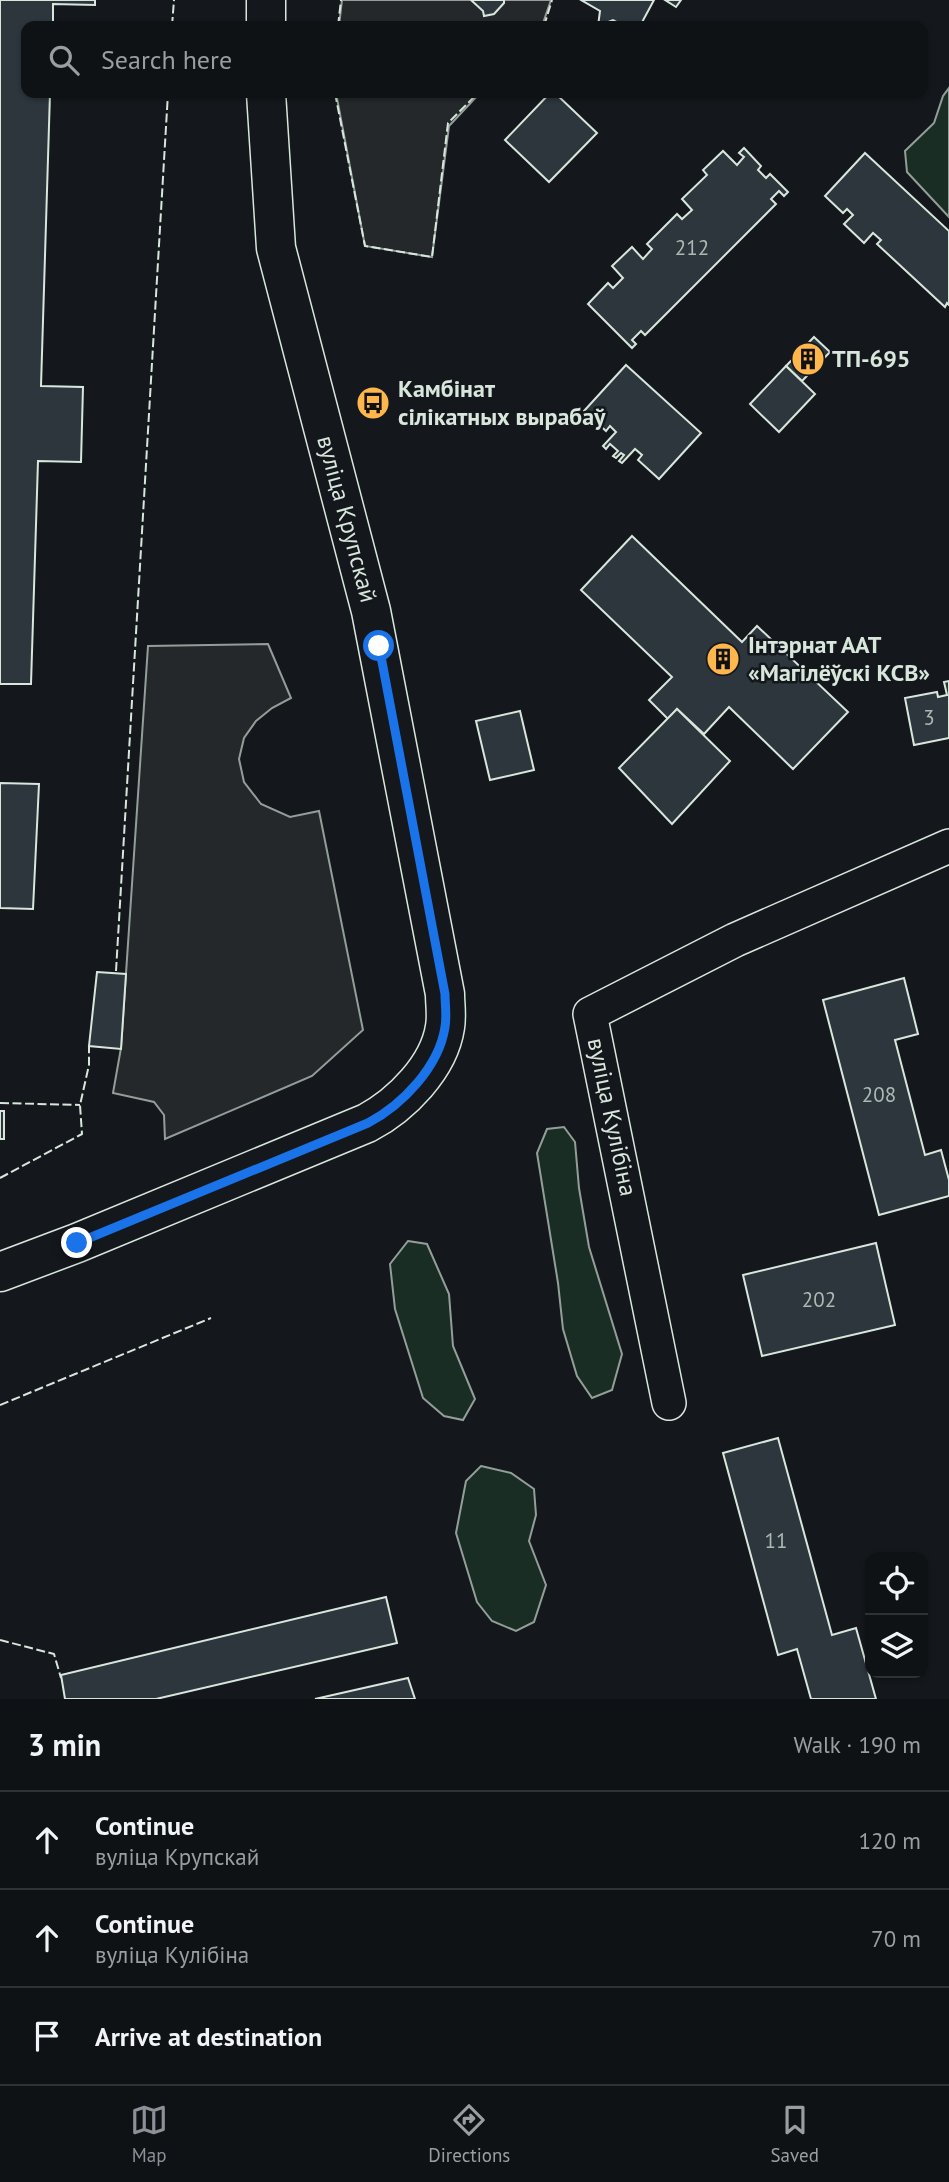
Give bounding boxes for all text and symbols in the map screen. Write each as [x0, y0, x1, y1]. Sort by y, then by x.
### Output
search box [21, 21, 928, 98]
icon: search [45, 41, 83, 79]
text: Search here [101, 43, 232, 76]
house number: 212 [675, 234, 709, 261]
building icon: ТП-695 [789, 340, 827, 378]
place label: ТП-695 [832, 343, 910, 374]
place label: Камбінат сілікатных вырабаў [398, 373, 606, 432]
bus stop icon: Камбінат сілікатных вырабаў [354, 384, 392, 422]
street label: вуліца Крупскай [310, 432, 385, 606]
place label: Інтэрнат ААТ «Магілёўскі КСВ» [748, 629, 930, 688]
route start [363, 630, 394, 661]
building icon: Інтэрнат ААТ «Магілёўскі КСВ» [704, 640, 742, 678]
house number: 3 [923, 704, 935, 731]
street label: вуліца Кулібіна [581, 1035, 644, 1199]
house number: 208 [862, 1081, 896, 1108]
route end [61, 1227, 92, 1258]
house number: 202 [802, 1286, 836, 1313]
house number: 11 [765, 1527, 787, 1554]
map controls [865, 1552, 928, 1678]
button: locate [865, 1552, 928, 1615]
button: layers [865, 1615, 928, 1678]
text: 3 min [28, 1725, 101, 1764]
text: Walk · 190 m [794, 1730, 921, 1759]
text: Continue [95, 1809, 194, 1842]
icon: ahead [28, 1821, 66, 1859]
text: 120 m [859, 1826, 921, 1855]
text: вуліца Крупскай [95, 1842, 259, 1871]
text: Continue [95, 1907, 194, 1940]
icon: ahead [28, 1919, 66, 1957]
text: 70 m [871, 1924, 921, 1953]
text: вуліца Кулібіна [95, 1940, 249, 1969]
icon: arrive [28, 2017, 66, 2055]
text: Arrive at destination [95, 2020, 322, 2053]
tab: Map [130, 2101, 168, 2167]
tab: Directions [428, 2101, 510, 2167]
tab: Saved [771, 2101, 819, 2167]

